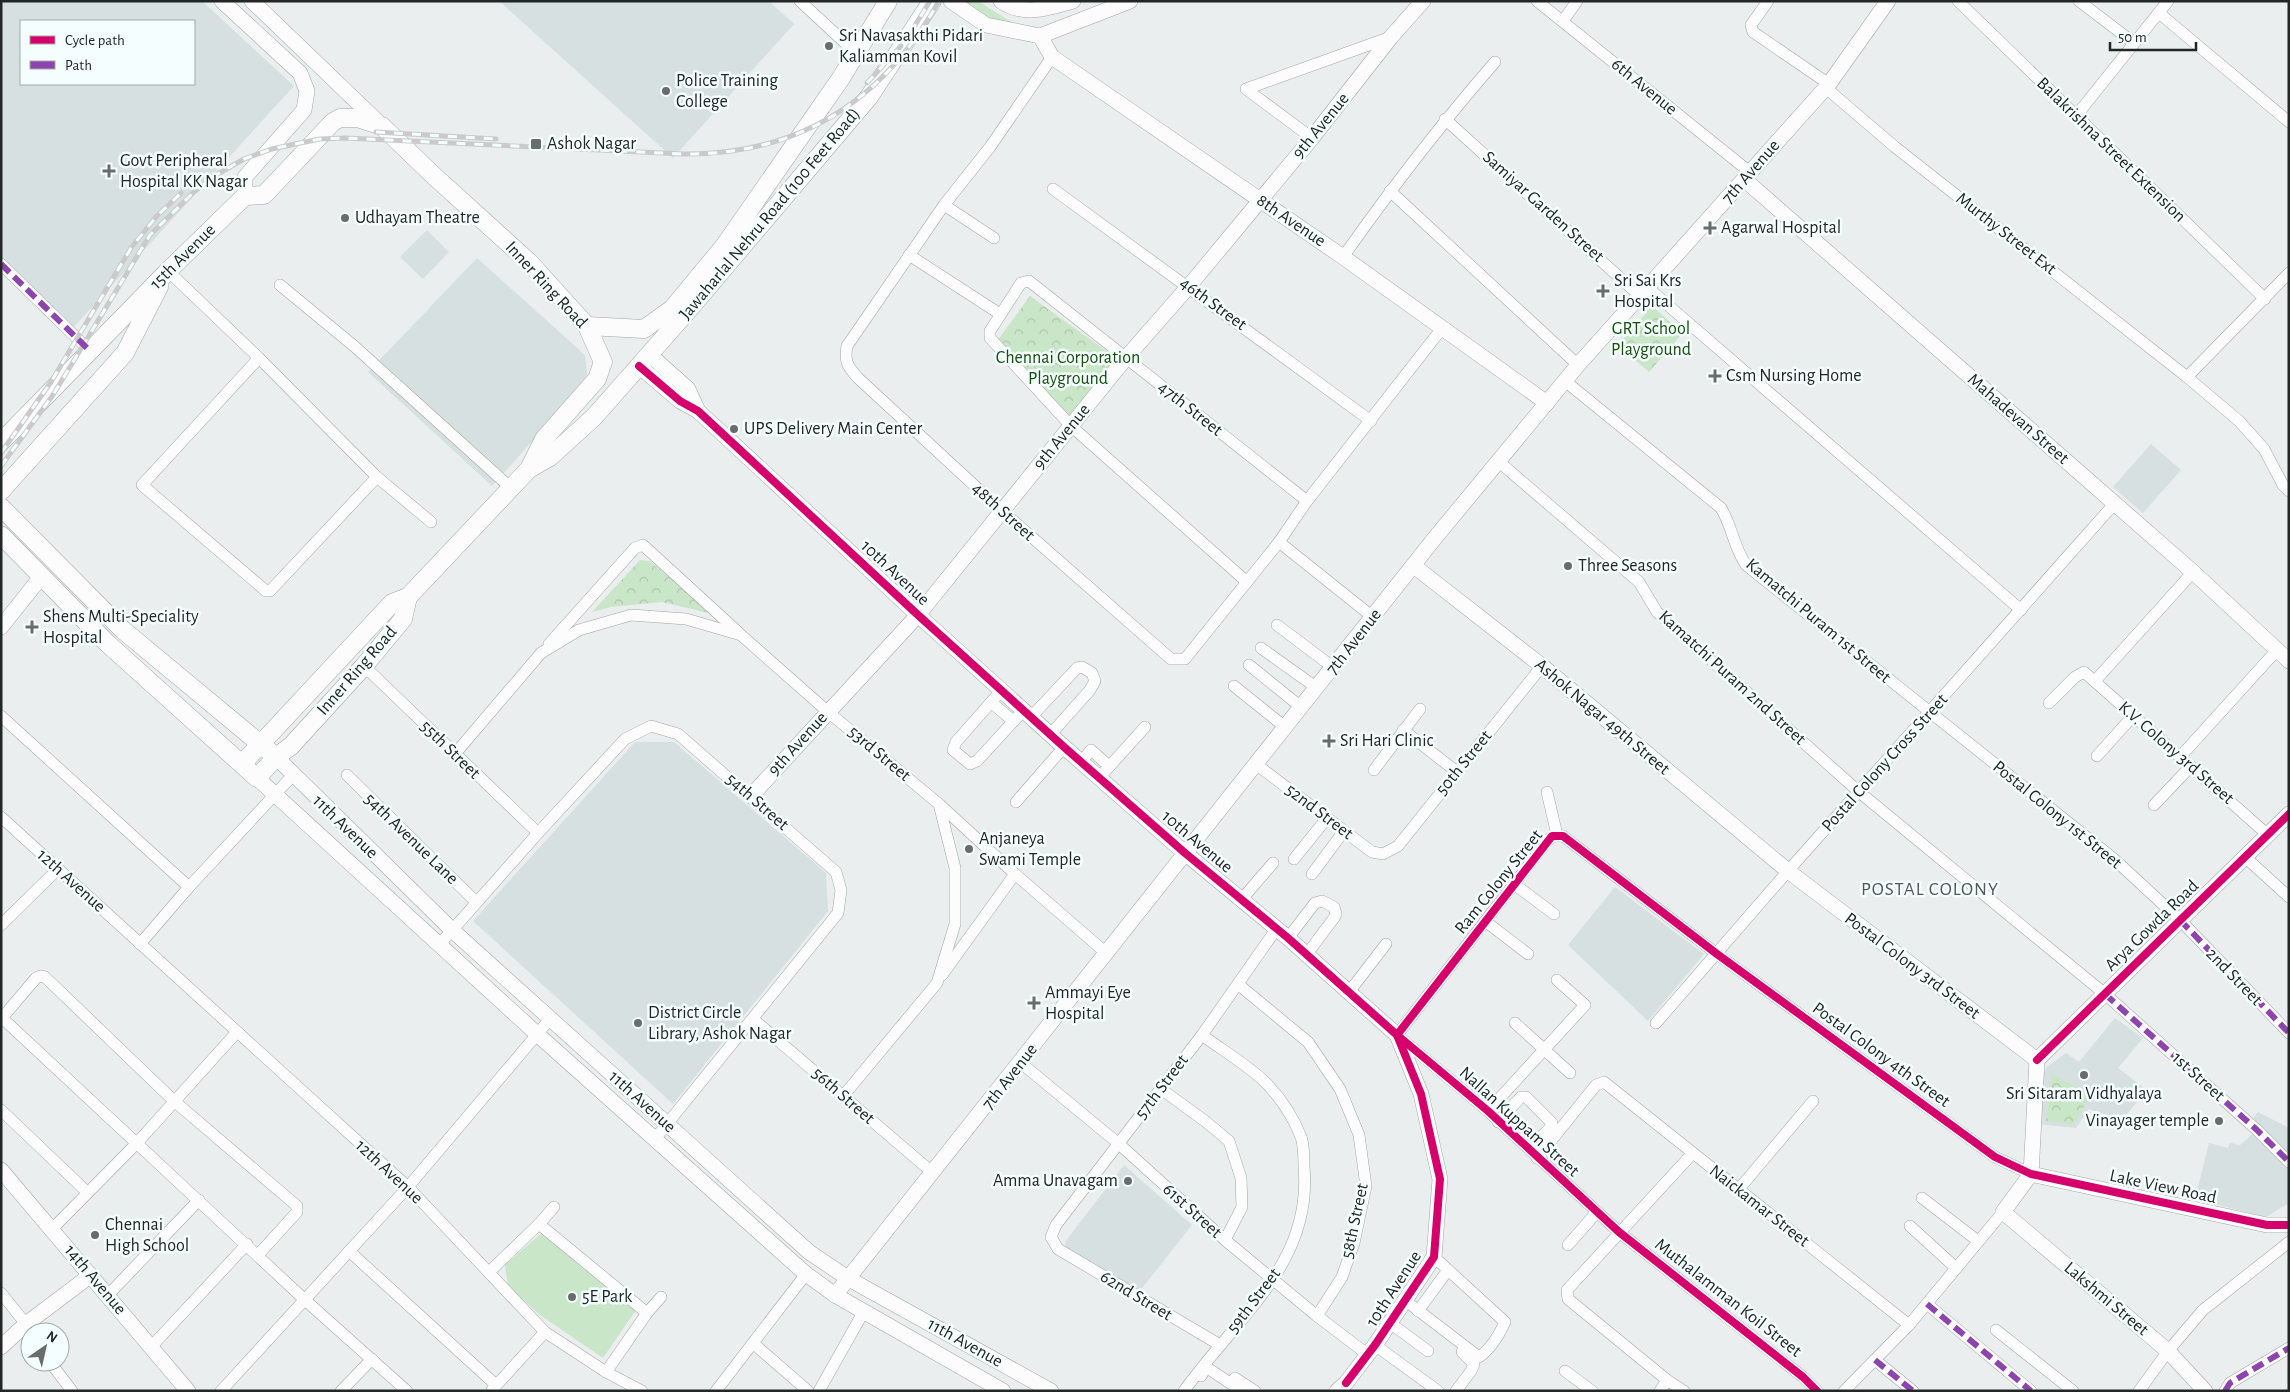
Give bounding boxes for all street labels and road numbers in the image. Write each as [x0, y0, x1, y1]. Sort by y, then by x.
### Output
street label: 6th Avenue [1608, 55, 1680, 119]
street label: Balakrishna Street Extension [2033, 74, 2189, 226]
street label: 9th Avenue [1289, 90, 1353, 162]
street label: Jawaharlal Nehru Road (100 Feet Road) [676, 105, 864, 323]
street label: 7th Avenue [1719, 137, 1783, 207]
street label: Samiyar Garden Street [1479, 148, 1607, 266]
street label: Murthy Street Ext [1953, 189, 2060, 279]
street label: 8th Avenue [1253, 191, 1329, 251]
street label: 15th Avenue [147, 221, 219, 293]
street label: Inner Ring Road [501, 238, 591, 332]
street label: 46th Street [1176, 274, 1250, 334]
street label: Mahadevan Street [1964, 370, 2072, 468]
street label: 47th Street [1154, 378, 1226, 440]
street label: 9th Avenue [1030, 401, 1094, 473]
street label: 48th Street [968, 479, 1038, 545]
street label: 10th Avenue [857, 537, 933, 609]
street label: Kamatchi Puram 1st Street [1742, 555, 1894, 687]
street label: 7th Avenue [1323, 606, 1385, 678]
street label: Kamatchi Puram 2nd Street [1655, 607, 1809, 749]
street label: Inner Ring Road [314, 623, 400, 719]
street label: Ashok Nagar 49th Street [1531, 656, 1673, 779]
street label: Postal Colony Cross Street [1819, 690, 1952, 835]
street label: K.V. Colony 3rd Street [2115, 698, 2237, 808]
street label: 9th Avenue [765, 709, 831, 779]
street label: 55th Street [417, 717, 484, 783]
street label: 53rd Street [844, 723, 914, 785]
street label: 50th Street [1433, 727, 1496, 799]
street label: Postal Colony 1st Street [1989, 758, 2125, 873]
street label: 54th Street [722, 770, 792, 834]
street label: 52nd Street [1282, 781, 1356, 843]
street label: 54th Avenue Lane [361, 790, 461, 888]
street label: 11th Avenue [309, 792, 381, 862]
street label: 10th Avenue [1158, 807, 1236, 877]
street label: Ram Colony Street [1452, 826, 1546, 937]
street label: 12th Avenue [33, 846, 109, 916]
street label: Arya Gowda Road [2102, 877, 2202, 975]
street label: Postal Colony 3rd Street [1841, 909, 1983, 1023]
street label: 2nd Street [2202, 945, 2266, 1009]
street label: Postal Colony 4th Street [1809, 999, 1953, 1111]
street label: 7th Avenue [979, 1041, 1041, 1113]
street label: 1st Street [2168, 1049, 2228, 1105]
street label: 57th Street [1132, 1051, 1192, 1123]
street label: 56th Street [808, 1064, 878, 1128]
street label: Nallan Kuppam Street [1456, 1064, 1583, 1181]
street label: 11th Avenue [605, 1068, 679, 1136]
street label: 12th Avenue [352, 1136, 426, 1208]
street label: Naickamar Street [1706, 1162, 1812, 1251]
street label: Lake View Road [2108, 1167, 2218, 1207]
street label: 61st Street [1159, 1180, 1225, 1242]
street label: 58th Street [1338, 1181, 1372, 1260]
street label: Muthalamman Koil Street [1651, 1235, 1805, 1361]
street label: 14th Avenue [61, 1242, 129, 1318]
street label: 10th Avenue [1363, 1248, 1425, 1330]
street label: Lakshmi Street [2060, 1259, 2152, 1339]
street label: 59th Street [1224, 1265, 1284, 1337]
street label: 62nd Street [1097, 1268, 1175, 1325]
street label: 11th Avenue [924, 1315, 1006, 1371]

